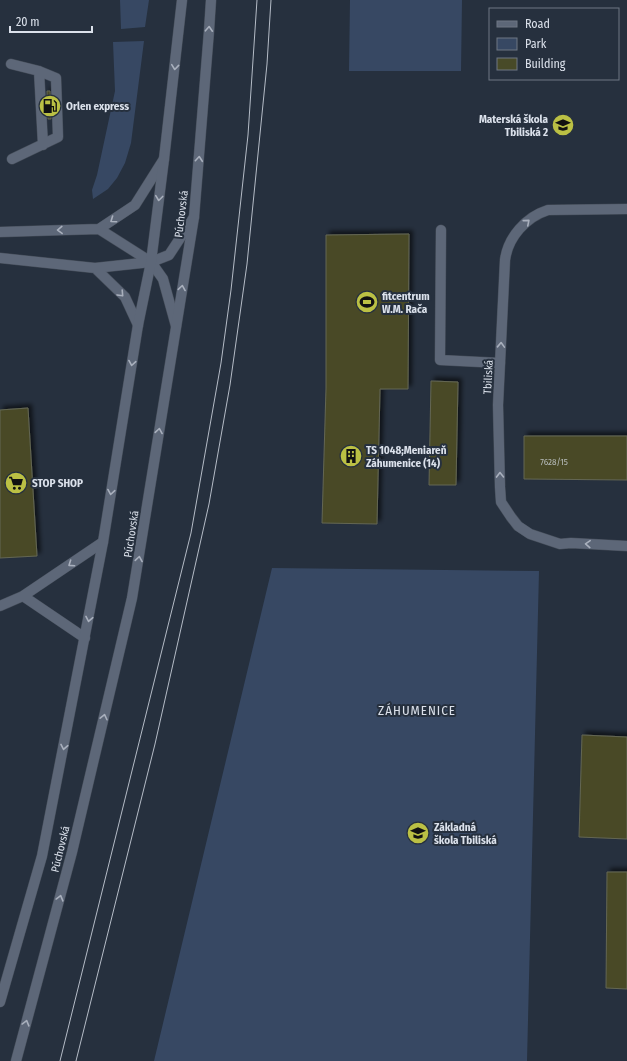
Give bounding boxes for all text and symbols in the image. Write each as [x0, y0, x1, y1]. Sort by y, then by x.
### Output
scale bar [10, 8, 92, 34]
legend [489, 8, 619, 80]
text: 20 m [16, 15, 40, 29]
text: Road [525, 17, 550, 31]
one-way arrow [205, 26, 214, 32]
text: Park [525, 37, 547, 51]
text: Building [525, 57, 566, 71]
one-way arrow [171, 64, 180, 70]
fuel station icon: Orlen express [37, 93, 63, 119]
place label: Orlen express [66, 100, 129, 113]
school or university icon: Materská škola Tbiliská 2 [550, 112, 576, 138]
place label: Materská škola Tbiliská 2 [479, 113, 549, 139]
one-way arrow [194, 156, 203, 162]
street label: Púchovská [172, 190, 191, 238]
one-way arrow [155, 195, 164, 201]
one-way arrow [110, 215, 117, 222]
one-way arrow [522, 220, 530, 227]
one-way arrow [57, 226, 63, 234]
one-way arrow [178, 285, 186, 291]
one-way arrow [116, 289, 123, 296]
sports icon: fitcentrum W.M. Rača [354, 289, 380, 315]
place label: fitcentrum W.M. Rača [382, 290, 430, 316]
one-way arrow [497, 342, 505, 348]
street label: Tbiliská [481, 359, 496, 395]
one-way arrow [128, 360, 137, 366]
one-way arrow [154, 428, 163, 434]
building icon: TS 1048;Meniareň Záhumenice (14) [338, 443, 364, 469]
place label: TS 1048;Meniareň Záhumenice (14) [366, 444, 447, 470]
house number: 7628/15 [540, 457, 568, 467]
supermarket icon: STOP SHOP [3, 470, 29, 496]
one-way arrow [496, 472, 504, 478]
place label: STOP SHOP [32, 477, 83, 490]
one-way arrow [108, 488, 116, 495]
street label: Púchovská [121, 510, 142, 558]
one-way arrow [585, 540, 591, 548]
one-way arrow [134, 556, 143, 562]
one-way arrow [68, 559, 75, 567]
one-way arrow [85, 616, 93, 623]
district label: ZÁHUMENICE [378, 703, 456, 718]
one-way arrow [100, 714, 108, 720]
one-way arrow [60, 744, 68, 750]
school or university icon: Základná škola Tbiliská [405, 820, 431, 846]
place label: Základná škola Tbiliská [434, 821, 497, 847]
street label: Púchovská [48, 825, 73, 874]
one-way arrow [55, 895, 64, 902]
one-way arrow [21, 1020, 30, 1027]

